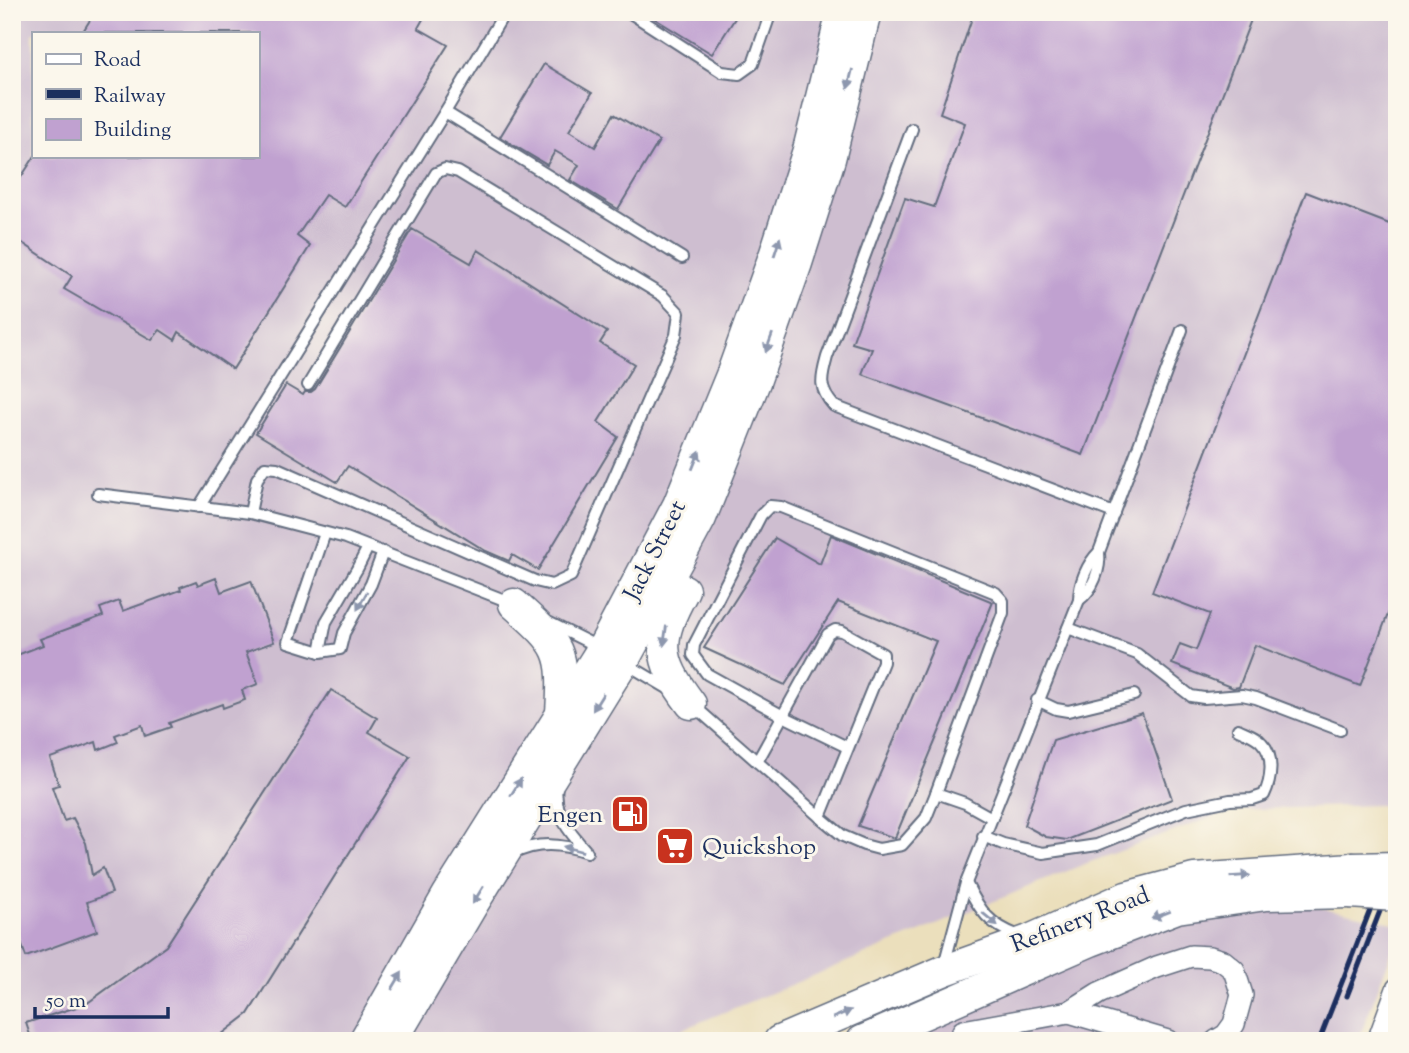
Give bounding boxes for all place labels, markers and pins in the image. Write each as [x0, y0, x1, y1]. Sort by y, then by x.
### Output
fuel station icon: Engen [609, 793, 651, 835]
place label: Engen [538, 799, 603, 833]
supermarket icon: Quickshop [654, 825, 696, 867]
place label: Quickshop [702, 831, 816, 865]

